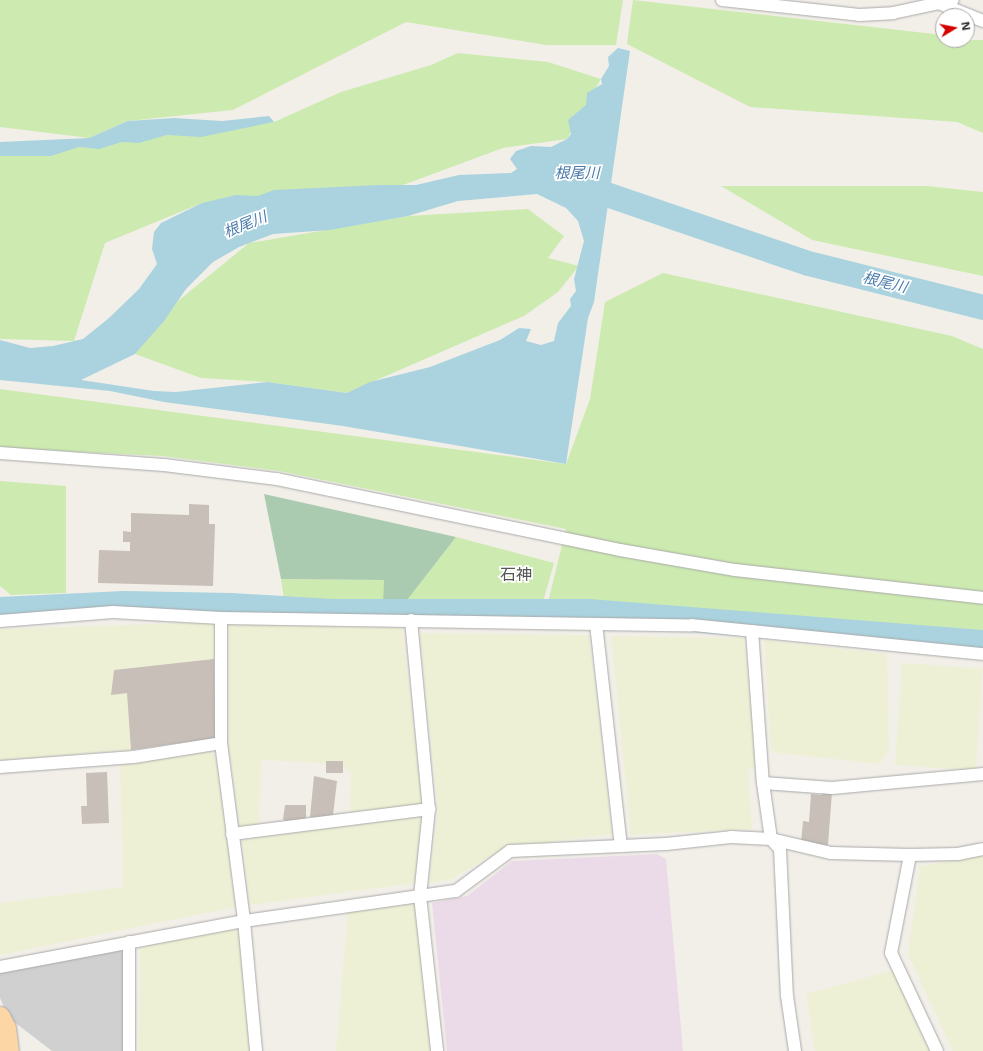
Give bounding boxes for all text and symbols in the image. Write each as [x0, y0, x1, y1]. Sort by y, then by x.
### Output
north arrow [935, 8, 975, 48]
text: N [958, 20, 974, 32]
water label: 根尾川 [555, 164, 599, 182]
water label: 根尾川 [221, 207, 269, 241]
water label: 根尾川 [861, 268, 909, 296]
district label: 石神 [500, 564, 532, 584]

